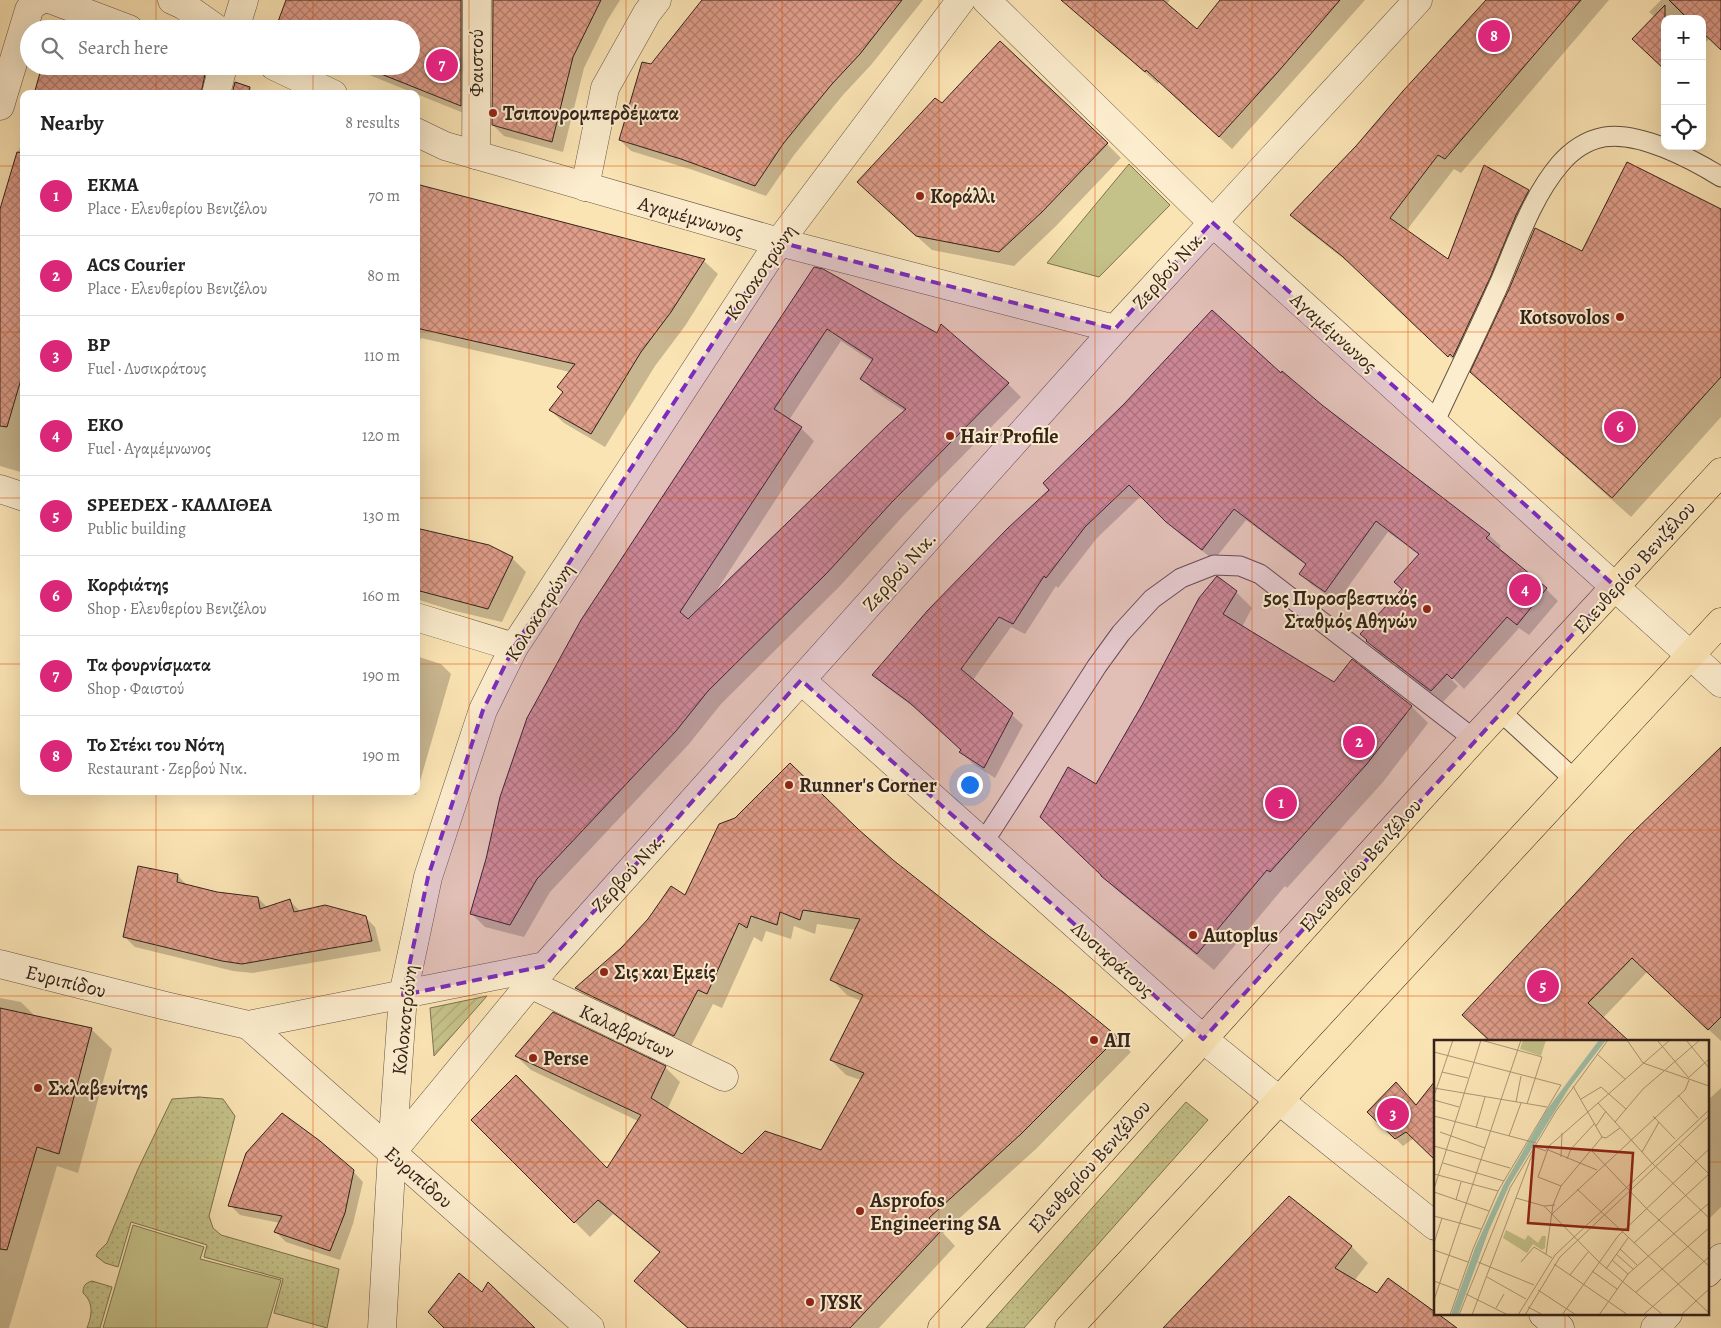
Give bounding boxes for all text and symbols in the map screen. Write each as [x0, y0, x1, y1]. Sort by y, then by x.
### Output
map controls [1661, 15, 1706, 150]
button: + [1661, 15, 1706, 60]
pin: 8 [1478, 17, 1510, 55]
search box [20, 20, 420, 75]
street label: Φαιστού [463, 29, 490, 97]
icon: search [38, 34, 66, 62]
text: Search here [78, 35, 168, 61]
pin: 7 [426, 46, 458, 84]
button: − [1661, 60, 1706, 105]
place label: Τσιπουρομπερδέματα [503, 100, 680, 127]
button: locate [1661, 105, 1706, 150]
marker: Τσιπουρομπερδέματα [487, 107, 499, 119]
text: Nearby [40, 109, 103, 137]
text: 8 results [345, 112, 400, 134]
text: ΕΚΜΑ [87, 172, 139, 198]
place label: Κοράλλι [930, 183, 996, 210]
text: 1 [53, 185, 59, 207]
text: 70 m [368, 185, 400, 207]
street label: Αγαμέμνωνος [634, 189, 747, 245]
marker: Κοράλλι [914, 190, 926, 202]
text: Place · Ελευθερίου Βενιζέλου [87, 198, 267, 220]
street label: Κολοκοτρώνη [718, 219, 803, 326]
street label: Ζερβού Νικ. [1126, 223, 1213, 315]
text: ACS Courier [87, 252, 185, 278]
text: 2 [52, 265, 60, 287]
text: 80 m [367, 265, 400, 287]
text: Place · Ελευθερίου Βενιζέλου [87, 278, 267, 300]
street label: Αγαμέμνωνος [1284, 285, 1383, 379]
place label: Kotsovolos [1519, 304, 1610, 331]
marker: Kotsovolos [1614, 311, 1626, 323]
text: BP [87, 332, 110, 358]
text: 3 [53, 345, 59, 367]
text: 110 m [364, 345, 400, 367]
text: Fuel · Λυσικράτους [87, 358, 206, 380]
pin: 6 [1604, 408, 1636, 446]
text: ΕΚΟ [87, 412, 123, 438]
place label: Hair Profile [960, 423, 1059, 450]
text: 4 [52, 425, 60, 447]
text: 120 m [362, 425, 400, 447]
marker: Hair Profile [944, 430, 956, 442]
text: Fuel · Αγαμέμνωνος [87, 438, 211, 460]
text: SPEEDEX - ΚΑΛΛΙΘΕΑ [87, 492, 272, 518]
street label: Ελευθερίου Βενιζέλου [1567, 495, 1702, 640]
text: 5 [53, 505, 59, 527]
text: 130 m [363, 505, 400, 527]
text: Public building [87, 518, 186, 540]
street label: Ζερβού Νικ. [856, 525, 943, 617]
street label: Κολοκοτρώνη [499, 558, 580, 666]
pin: 4 [1509, 571, 1541, 609]
text: Κορφιάτης [87, 572, 169, 598]
text: 6 [52, 585, 60, 607]
text: 160 m [362, 585, 400, 607]
place label: 5ος Πυροσβεστικός Σταθμός Αθηνών [1263, 585, 1417, 635]
text: Shop · Ελευθερίου Βενιζέλου [87, 598, 267, 620]
marker: 5ος Πυροσβεστικός Σταθμός Αθηνών [1421, 603, 1433, 615]
text: Τα φουρνίσματα [87, 652, 211, 678]
text: 7 [53, 665, 59, 687]
text: 190 m [362, 665, 400, 687]
text: Shop · Φαιστού [87, 678, 184, 700]
pin: 2 [1343, 723, 1375, 761]
text: Το Στέκι του Νότη [87, 732, 225, 758]
text: 8 [52, 745, 60, 767]
text: 190 m [362, 745, 400, 767]
text: Restaurant · Ζερβού Νικ. [87, 758, 248, 780]
place label: Runner's Corner [799, 772, 937, 799]
your location [957, 772, 983, 798]
marker: Runner's Corner [783, 779, 795, 791]
pin: 1 [1265, 784, 1297, 822]
street label: Ελευθερίου Βενιζέλου [1293, 793, 1428, 938]
street label: Ζερβού Νικ. [585, 826, 672, 918]
street label: Λυσικράτους [1065, 914, 1160, 1004]
place label: Autoplus [1202, 922, 1278, 949]
marker: Autoplus [1187, 929, 1199, 941]
street label: Ευριπίδου [23, 958, 109, 1005]
place label: Σις και Εμείς [614, 959, 716, 986]
street label: Κολοκοτρώνη [385, 963, 424, 1077]
marker: Σις και Εμείς [598, 966, 610, 978]
pin: 5 [1527, 967, 1559, 1005]
street label: Καλαβρύτων [575, 998, 679, 1065]
place label: ΑΠ [1103, 1027, 1131, 1054]
marker: ΑΠ [1088, 1034, 1100, 1046]
inset map [1434, 1040, 1708, 1316]
place label: Perse [543, 1045, 589, 1072]
marker: Perse [527, 1052, 539, 1064]
place label: Σκλαβενίτης [48, 1075, 148, 1102]
marker: Σκλαβενίτης [32, 1082, 44, 1094]
street label: Ελευθερίου Βενιζέλου [1022, 1094, 1157, 1239]
pin: 3 [1377, 1095, 1409, 1133]
street label: Ευριπίδου [379, 1140, 458, 1214]
place label: Asprofos Engineering SA [869, 1187, 1001, 1237]
marker: Asprofos Engineering SA [854, 1205, 866, 1217]
place label: JYSK [820, 1289, 863, 1316]
marker: JYSK [804, 1296, 816, 1308]

